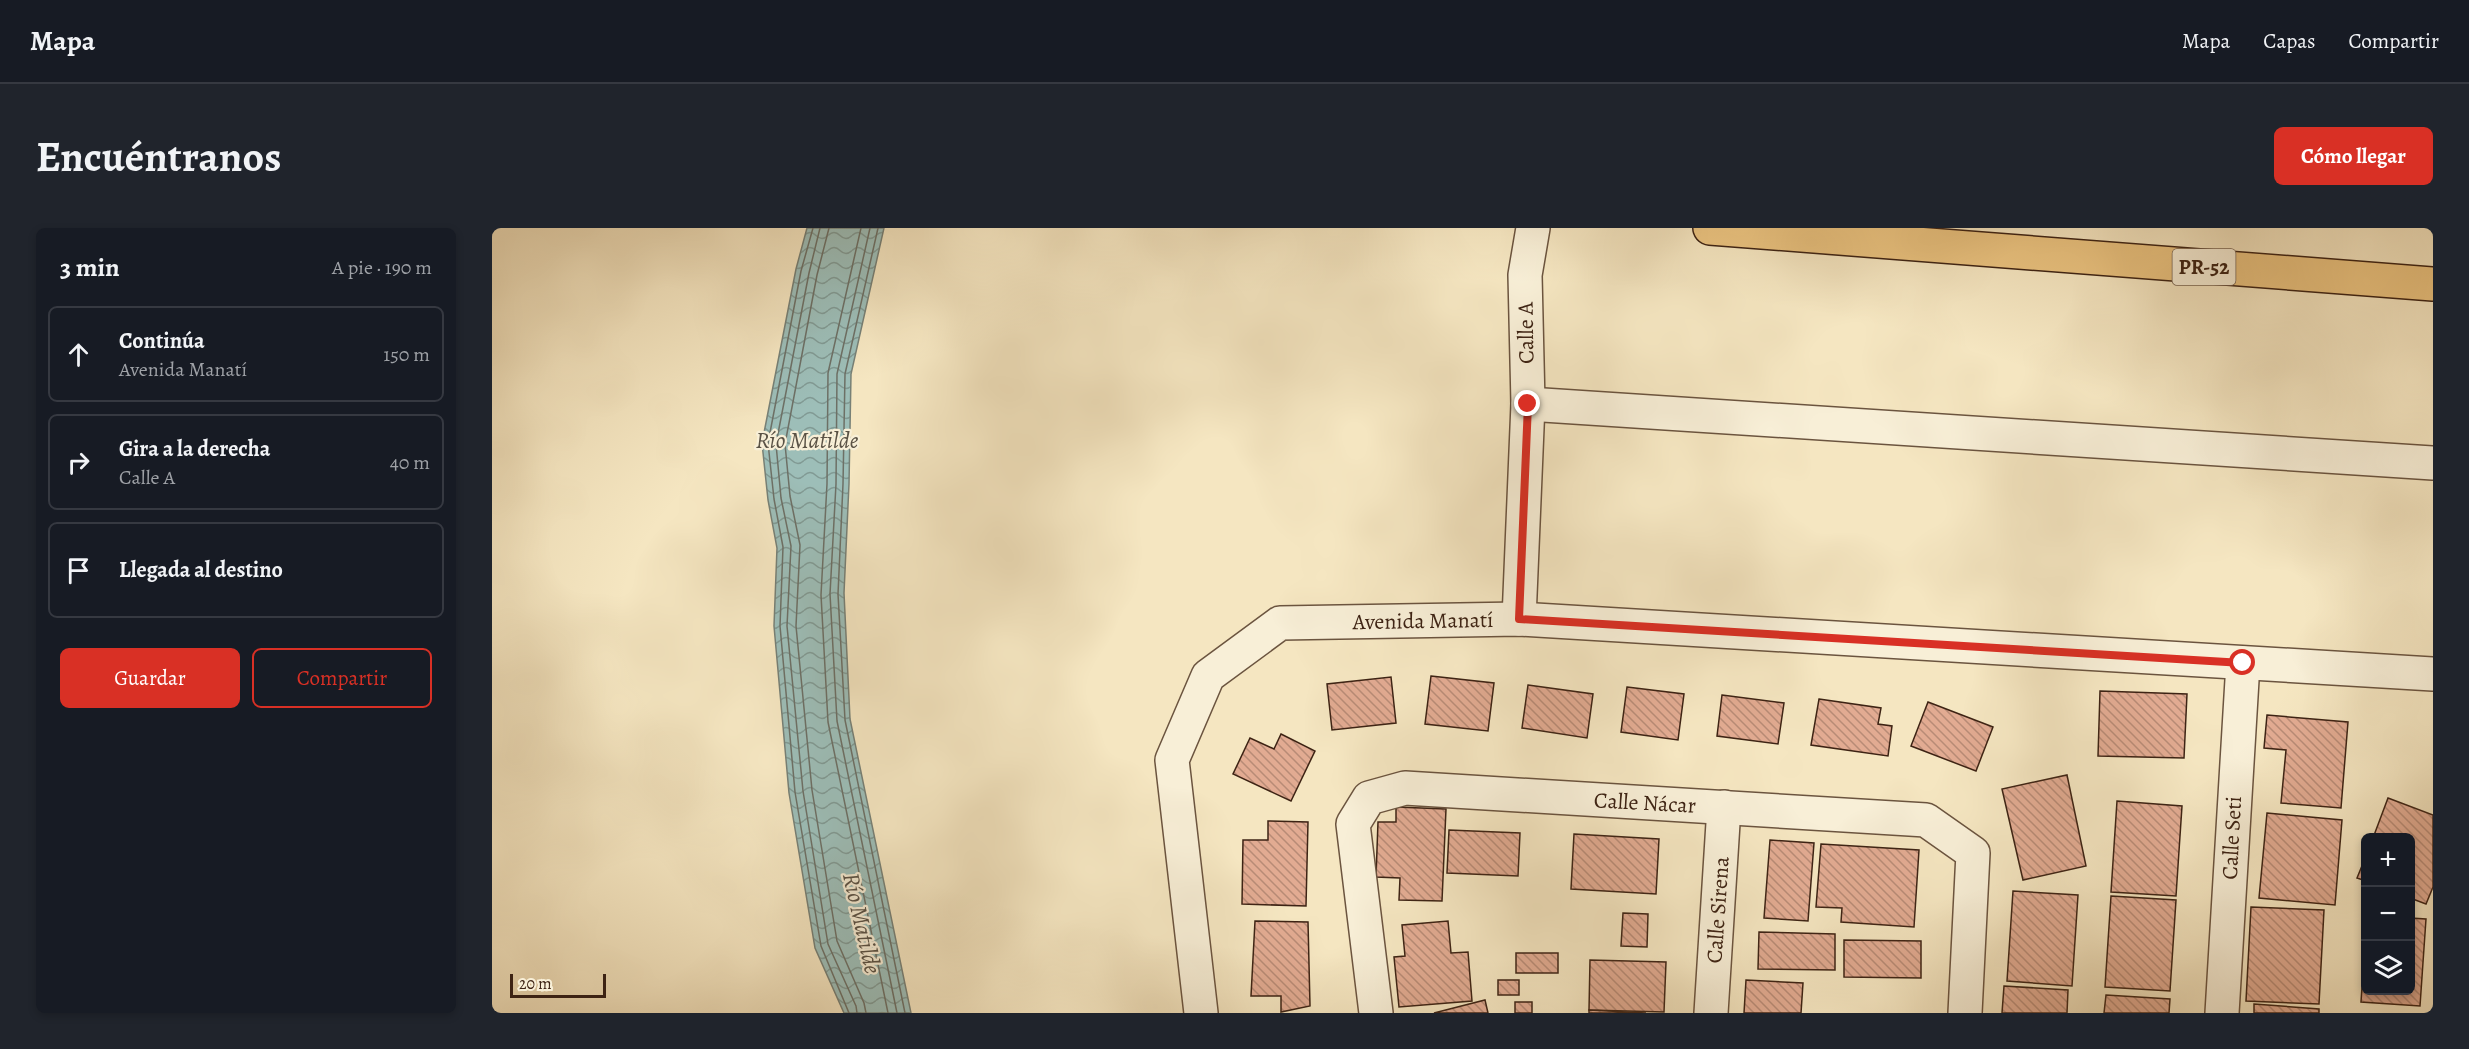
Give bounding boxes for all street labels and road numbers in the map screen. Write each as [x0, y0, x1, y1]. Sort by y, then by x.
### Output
road number: PR-52 [2172, 249, 2236, 285]
street label: Calle A [1510, 301, 1542, 364]
street label: Avenida Manatí [1351, 605, 1494, 637]
street label: Calle Nácar [1593, 785, 1697, 821]
street label: Calle Seti [2215, 796, 2249, 880]
street label: Calle Sirena [1699, 855, 1737, 964]

